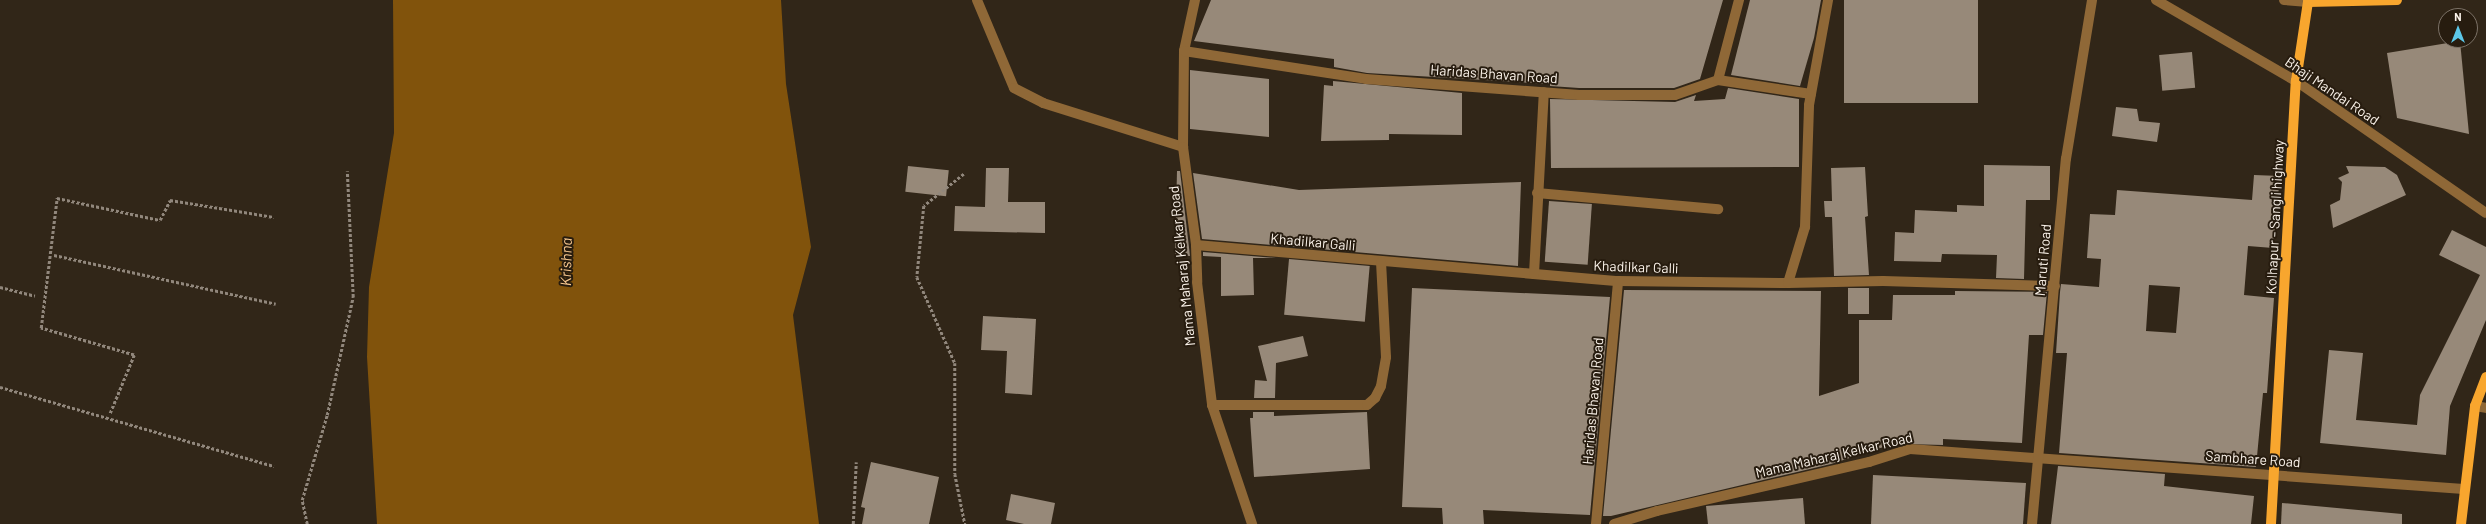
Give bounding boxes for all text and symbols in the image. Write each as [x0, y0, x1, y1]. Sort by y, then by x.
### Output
north arrow [2438, 8, 2478, 48]
text: N [2454, 10, 2462, 23]
street label: Bhaji Mandai Road [2282, 53, 2382, 129]
street label: Haridas Bhavan Road [1430, 61, 1558, 87]
street label: Kolhapur - Sangli highway [2263, 139, 2287, 295]
street label: Mama Maharaj Kelkar Road [1165, 185, 1199, 347]
street label: Maruti Road [2031, 223, 2055, 297]
street label: Khadilkar Galli [1270, 230, 1356, 254]
water label: Krishna [557, 238, 575, 286]
street label: Khadilkar Galli [1593, 257, 1679, 277]
street label: Haridas Bhavan Road [1579, 337, 1607, 465]
street label: Mama Maharaj Kelkar Road [1754, 429, 1914, 481]
street label: Sambhare Road [2205, 447, 2301, 471]

